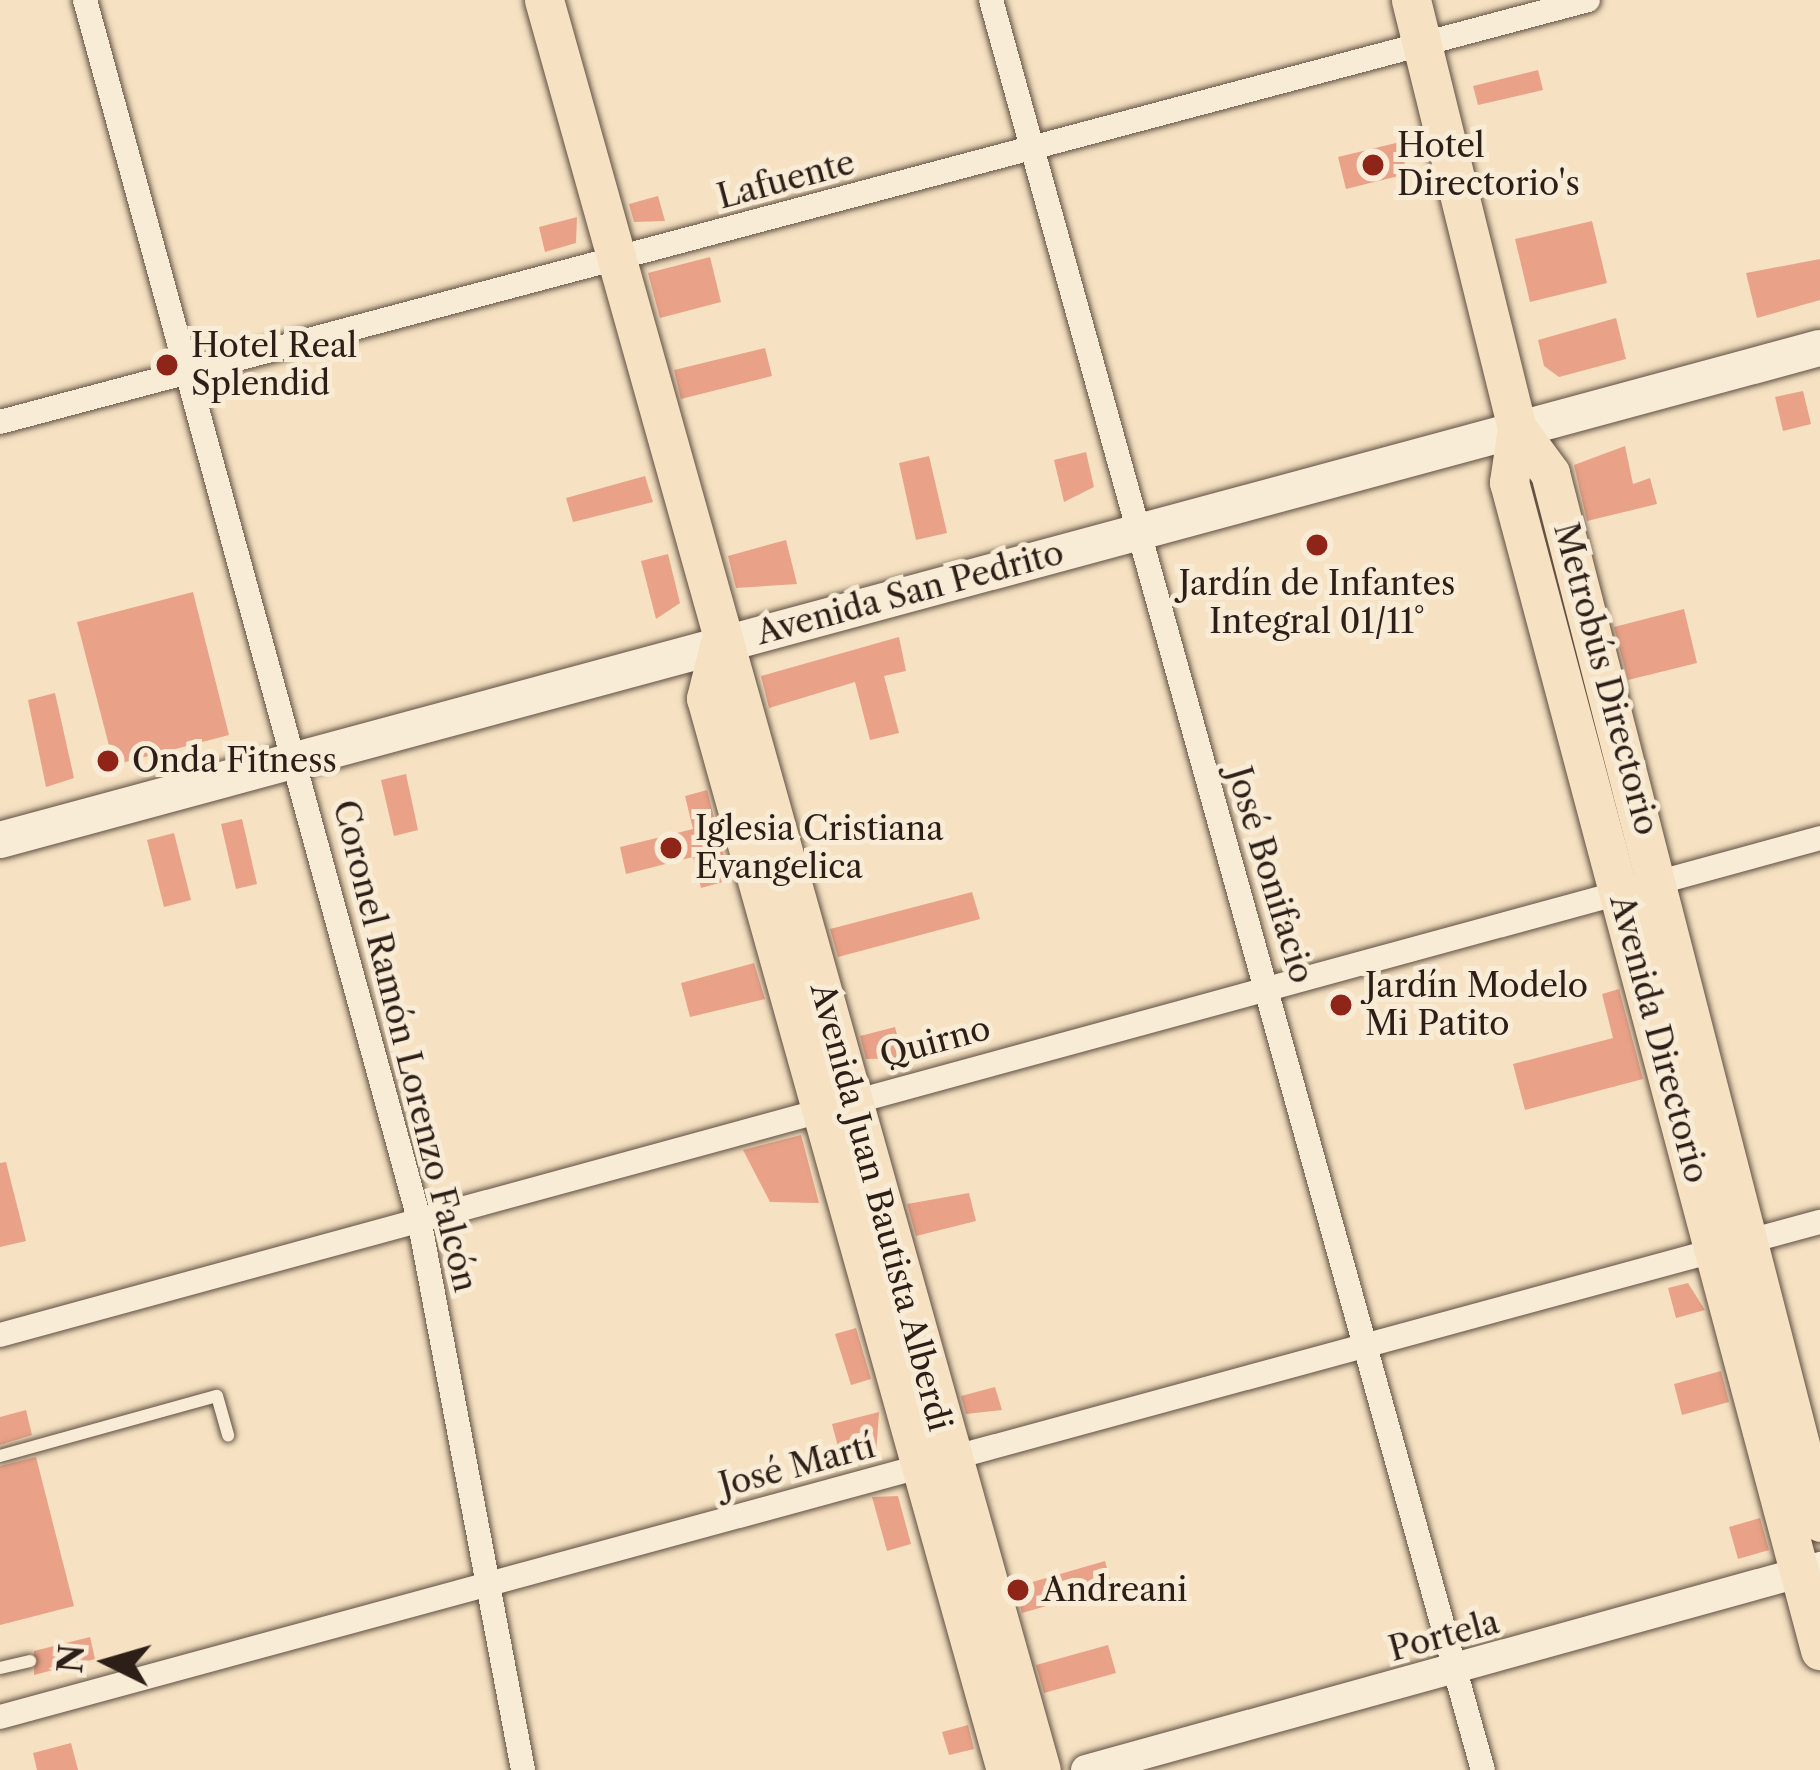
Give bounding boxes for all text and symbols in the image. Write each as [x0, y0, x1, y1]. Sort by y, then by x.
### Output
place label: Hotel Directorio's [1397, 126, 1580, 204]
street label: Lafuente [713, 143, 859, 217]
marker: Hotel Directorio's [1360, 152, 1386, 178]
place label: Hotel Real Splendid [191, 326, 357, 404]
marker: Hotel Real Splendid [154, 352, 180, 378]
street label: Metrobús Directorio [1545, 519, 1667, 839]
marker: Jardín de Infantes Integral 01/11° [1304, 532, 1330, 558]
street label: Avenida San Pedrito [752, 533, 1068, 653]
place label: Jardín de Infantes Integral 01/11° [1179, 564, 1455, 642]
place label: Onda Fitness [132, 741, 337, 781]
marker: Onda Fitness [95, 748, 121, 774]
street label: José Bonifacio [1218, 762, 1322, 988]
street label: Coronel Ramón Lorenzo Falcón [325, 796, 485, 1296]
place label: Iglesia Cristiana Evangelica [695, 809, 944, 887]
marker: Iglesia Cristiana Evangelica [658, 835, 684, 861]
street label: Avenida Directorio [1601, 890, 1717, 1188]
place label: Jardín Modelo Mi Patito [1365, 966, 1588, 1044]
street label: Avenida Juan Bautista Alberdi [802, 978, 960, 1436]
marker: Jardín Modelo Mi Patito [1328, 992, 1354, 1018]
street label: Quirno [875, 1008, 995, 1076]
street label: José Martí [715, 1426, 879, 1506]
place label: Andreani [1042, 1570, 1187, 1610]
marker: Andreani [1005, 1577, 1031, 1603]
north arrow [48, 1602, 168, 1722]
street label: Portela [1385, 1602, 1503, 1670]
text: N [50, 1643, 93, 1675]

